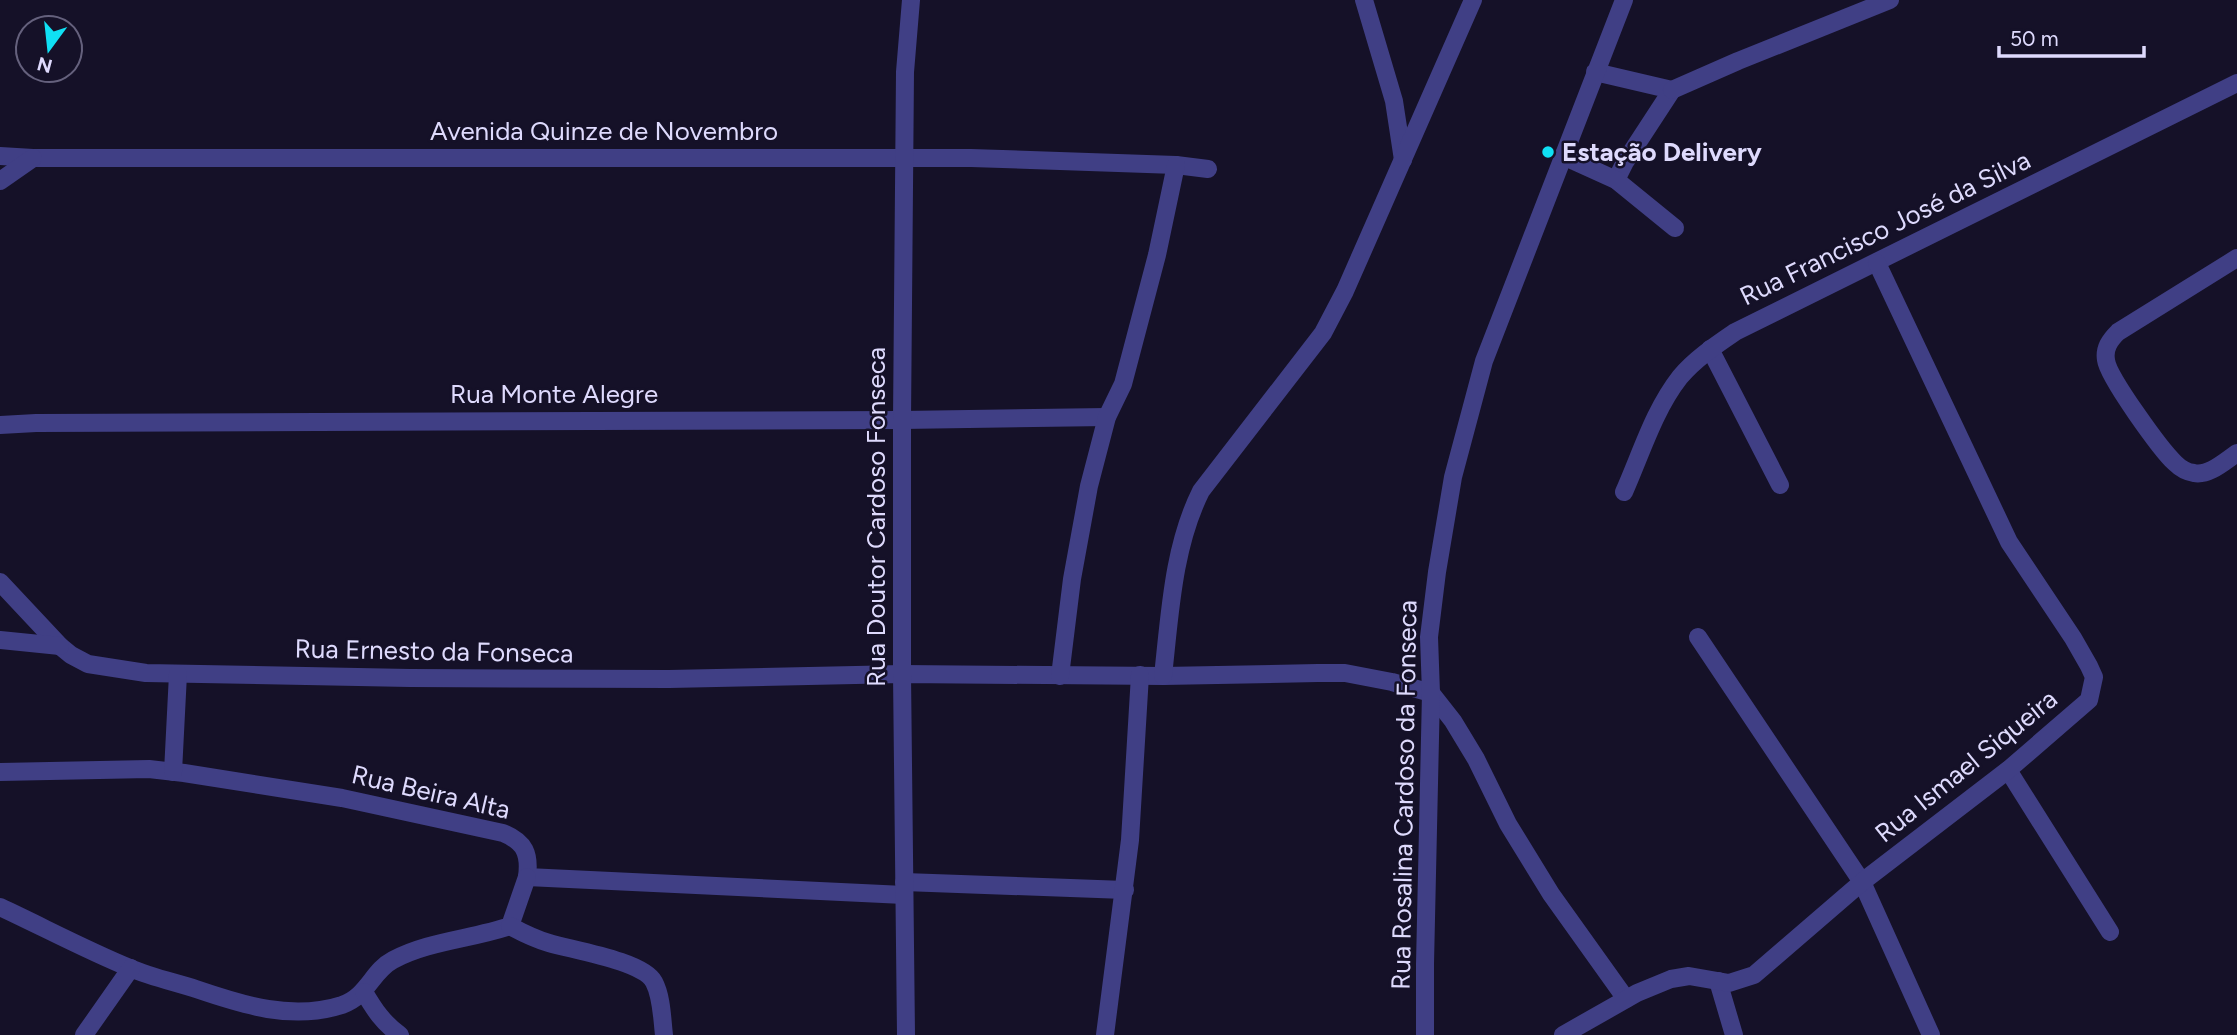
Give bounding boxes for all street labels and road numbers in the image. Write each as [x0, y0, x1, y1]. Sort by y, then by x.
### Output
street label: Avenida Quinze de Novembro [430, 115, 778, 147]
street label: Rua Francisco José da Silva [1735, 144, 2035, 312]
street label: Rua Doutor Cardoso Fonseca [860, 347, 892, 687]
street label: Rua Monte Alegre [450, 378, 658, 410]
street label: Rua Rosalina Cardoso da Fonseca [1385, 600, 1423, 990]
street label: Rua Ernesto da Fonseca [294, 633, 574, 669]
street label: Rua Ismael Siqueira [1868, 683, 2064, 849]
street label: Rua Beira Alta [349, 758, 513, 826]

